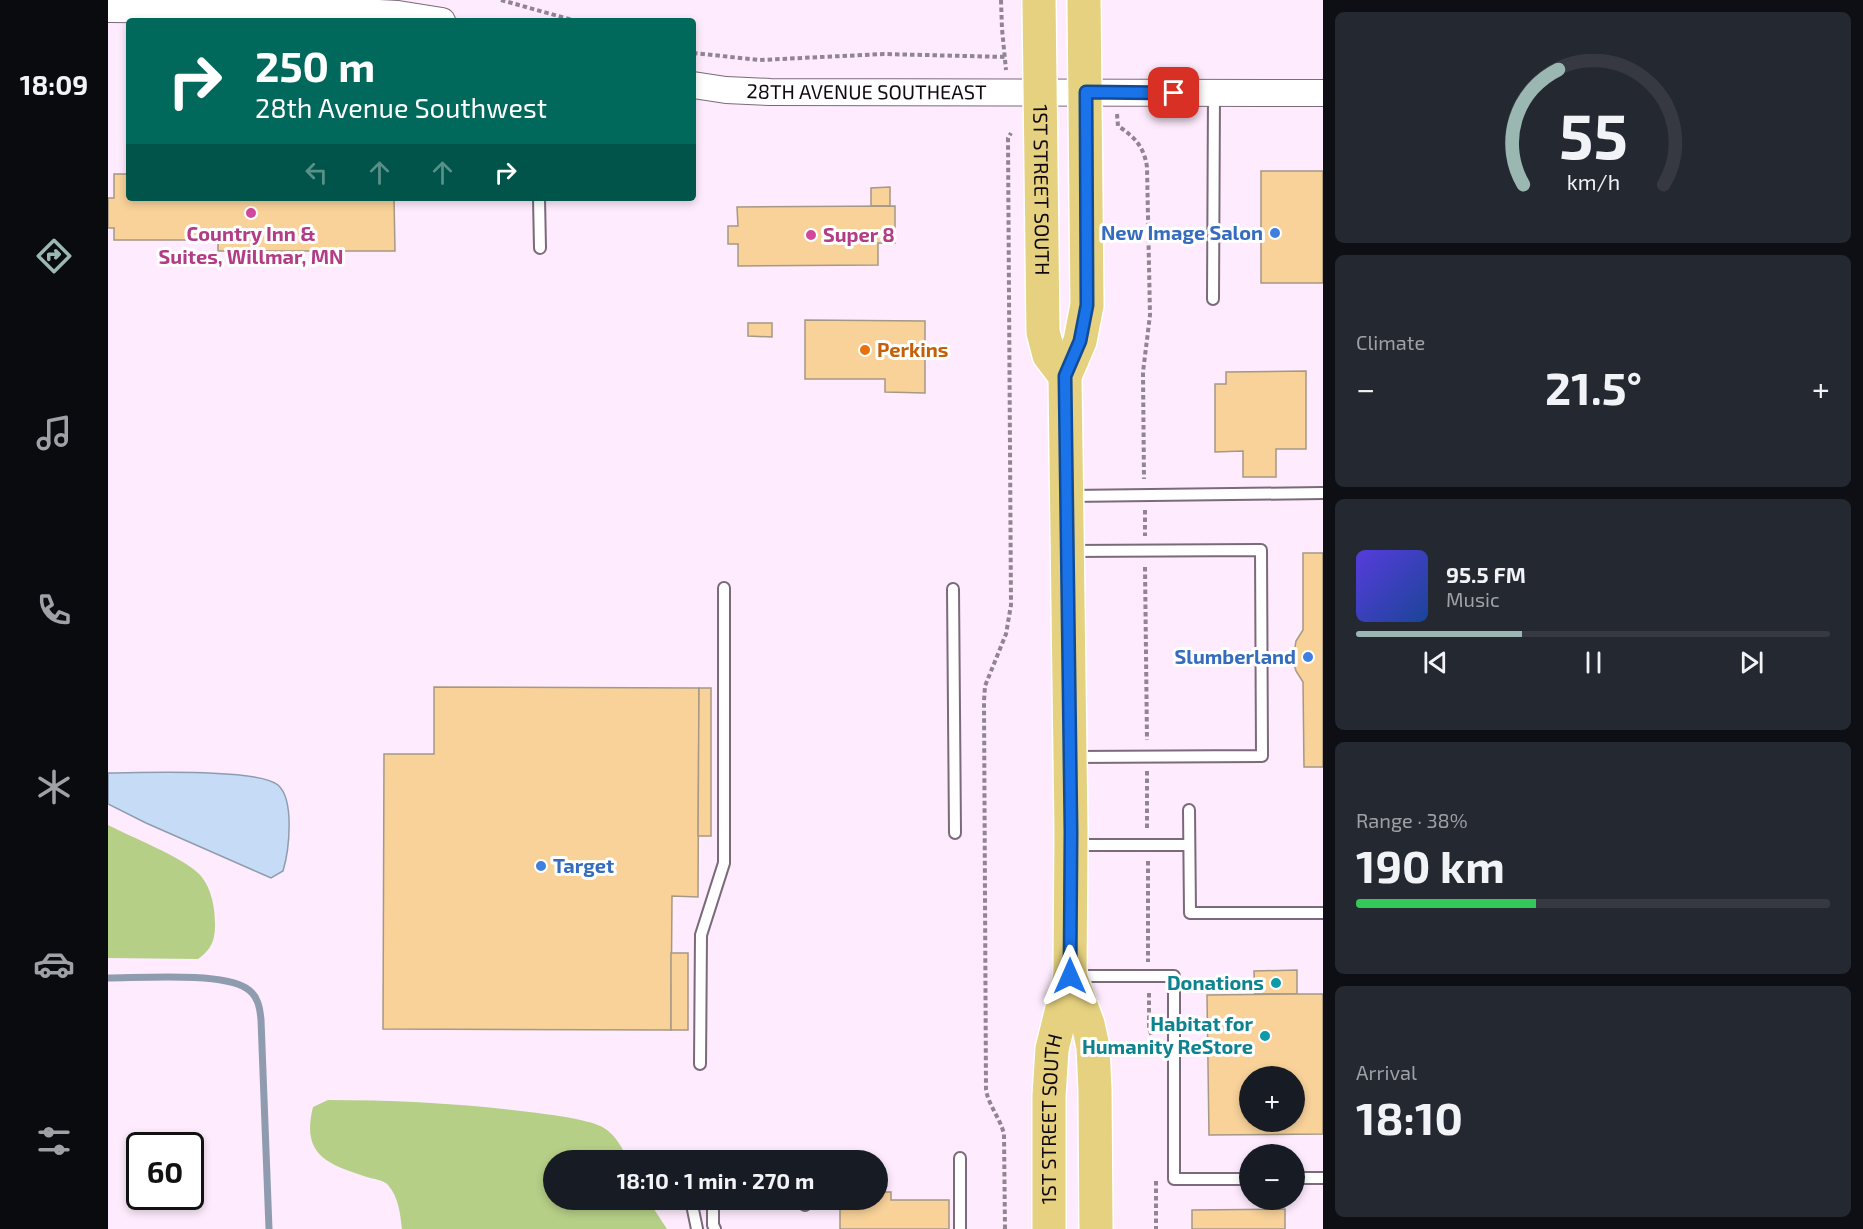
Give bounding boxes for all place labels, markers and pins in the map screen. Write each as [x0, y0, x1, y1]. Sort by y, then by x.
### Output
pin [1148, 67, 1199, 118]
marker: Country Inn & Suites, Willmar, MN [244, 206, 258, 220]
place label: New Image Salon [1101, 220, 1263, 244]
place label: Country Inn & Suites, Willmar, MN [159, 221, 343, 268]
place label: Super 8 [823, 222, 895, 246]
marker: New Image Salon [1268, 226, 1282, 240]
marker: Super 8 [804, 228, 818, 242]
place label: Perkins [877, 337, 948, 361]
marker: Perkins [858, 343, 872, 357]
place label: Slumberland [1175, 644, 1296, 668]
marker: Slumberland [1301, 650, 1315, 664]
place label: Target [553, 853, 614, 877]
marker: Target [534, 859, 548, 873]
place label: Donations [1167, 970, 1264, 994]
marker: Donations [1269, 976, 1283, 990]
place label: Habitat for Humanity ReStore [1082, 1011, 1253, 1059]
marker: Habitat for Humanity ReStore [1258, 1029, 1272, 1043]

